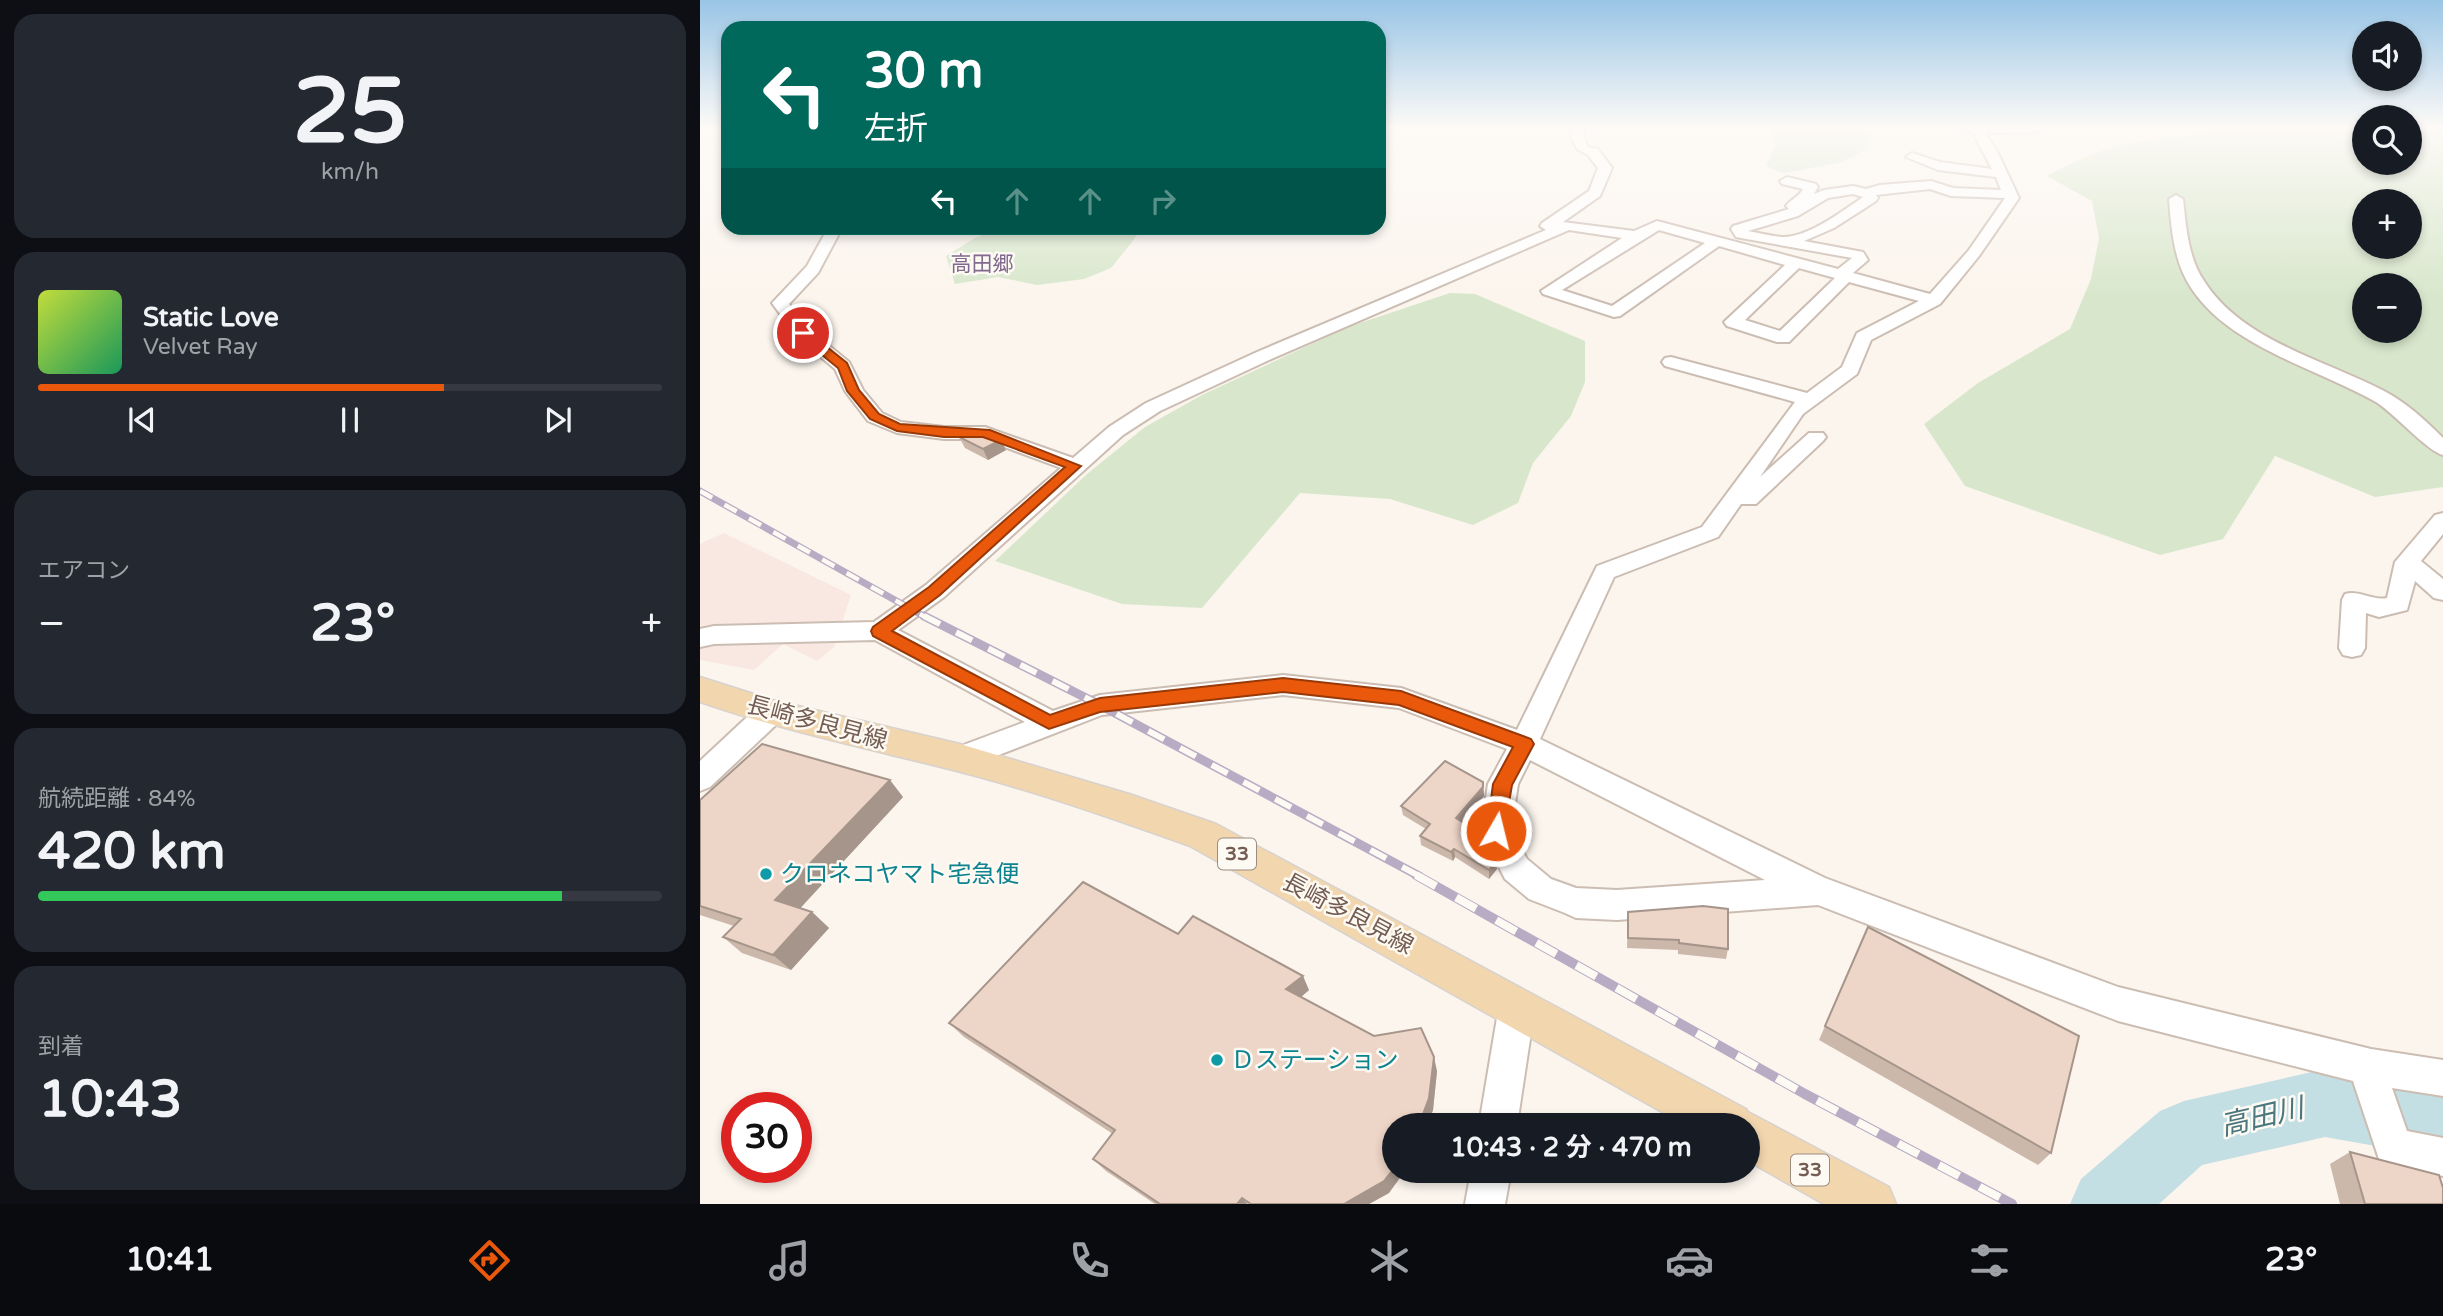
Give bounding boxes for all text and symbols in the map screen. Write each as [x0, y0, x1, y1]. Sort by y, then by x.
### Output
map controls [2352, 21, 2422, 343]
button: sound [2352, 21, 2422, 91]
text: 30 m [864, 42, 983, 101]
icon: left [749, 49, 840, 140]
text: 25 [293, 57, 407, 167]
button: search [2352, 105, 2422, 175]
text: 左折 [864, 110, 928, 148]
text: km/h [321, 158, 379, 186]
icon: left [925, 182, 963, 220]
icon: ahead [998, 182, 1036, 220]
icon: ahead [1071, 182, 1109, 220]
icon: right [1144, 182, 1182, 220]
button: + [2352, 189, 2422, 259]
district label: 高田郷 [951, 252, 1014, 277]
button: − [2352, 273, 2422, 343]
text: Static Love [143, 302, 279, 333]
pin [773, 303, 833, 363]
icon: arrive [784, 314, 822, 352]
text: Velvet Ray [143, 333, 258, 361]
icon: previous [123, 401, 161, 439]
icon: pause [331, 401, 369, 439]
icon: next [539, 401, 577, 439]
text: エアコン [38, 557, 130, 585]
text: 23° [310, 592, 395, 655]
text: − [38, 601, 65, 647]
text: + [641, 601, 662, 647]
street label: 長崎多良見線 [744, 690, 890, 756]
text: 航続距離 · 84% [38, 785, 196, 813]
position arrow [1459, 794, 1533, 868]
text: 420 km [38, 820, 226, 883]
road number: 33 [1218, 838, 1256, 870]
place label: クロネコヤマト宅急便 [780, 860, 1020, 889]
marker: クロネコヤマト宅急便 [758, 866, 774, 882]
street label: 長崎多良見線 [1278, 867, 1418, 961]
text: 到着 [38, 1033, 84, 1061]
place label: Ｄステーション [1231, 1046, 1399, 1075]
marker: Ｄステーション [1209, 1052, 1225, 1068]
text: 10:43 [38, 1068, 182, 1131]
water label: 高田川 [2217, 1090, 2310, 1143]
speed limit sign: 30 [721, 1092, 812, 1183]
text: 10:43 · 2 分 · 470 m [1450, 1132, 1692, 1163]
road number: 33 [1791, 1154, 1829, 1186]
icon: directions [465, 1236, 514, 1285]
icon: music [765, 1236, 814, 1285]
icon: phone [1065, 1236, 1114, 1285]
icon: climate [1365, 1236, 1414, 1285]
icon: car [1665, 1236, 1714, 1285]
icon: filters [1965, 1236, 2014, 1285]
text: 10:41 [125, 1241, 214, 1279]
text: 23° [2265, 1241, 2317, 1279]

